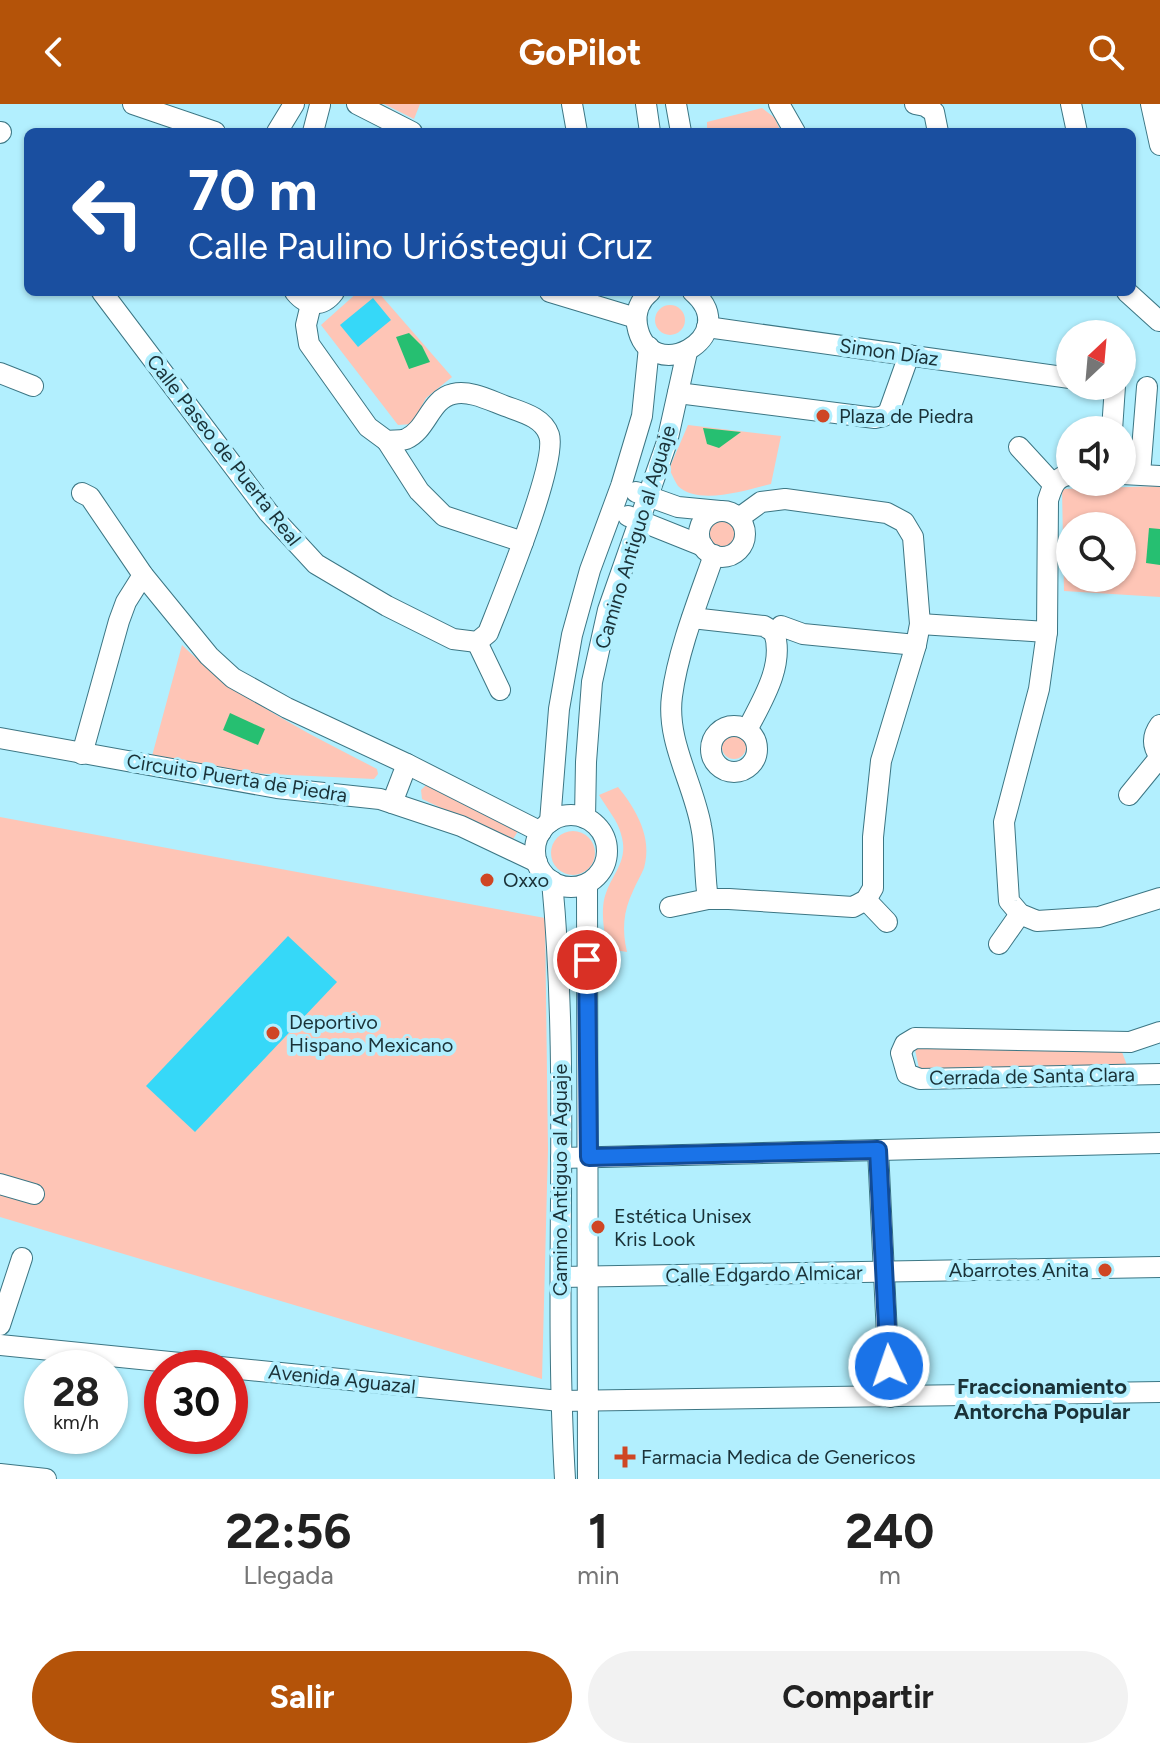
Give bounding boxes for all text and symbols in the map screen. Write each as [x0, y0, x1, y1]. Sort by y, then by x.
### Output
icon: back [32, 30, 76, 74]
icon: search [1084, 30, 1128, 74]
text: GoPilot [518, 31, 642, 74]
text: 70 m [188, 157, 318, 224]
icon: left [56, 160, 160, 264]
text: Calle Paulino Urióstegui Cruz [188, 225, 653, 268]
north arrow [1056, 320, 1136, 400]
map controls [1056, 320, 1136, 592]
street label: Simon Díaz [838, 333, 940, 371]
street label: Calle Paseo de Puerta Real [142, 350, 306, 550]
place label: Plaza de Piedra [839, 404, 974, 428]
marker: Plaza de Piedra [814, 407, 832, 425]
button: sound [1056, 416, 1136, 496]
street label: Camino Antiguo al Aguaje [590, 422, 681, 652]
button: search [1056, 512, 1136, 592]
street label: Circuito Puerta de Piedra [125, 749, 349, 807]
place label: Oxxo [503, 868, 549, 892]
marker: Oxxo [478, 871, 496, 889]
pin [553, 926, 621, 994]
icon: arrive [565, 938, 609, 982]
place label: Deportivo Hispano Mexicano [289, 1010, 453, 1057]
marker: Deportivo Hispano Mexicano [264, 1024, 282, 1042]
street label: Cerrada de Santa Clara [929, 1062, 1135, 1090]
street label: Camino Antiguo al Aguaje [548, 1064, 572, 1296]
place label: Estética Unisex Kris Look [614, 1204, 752, 1251]
marker: Estética Unisex Kris Look [589, 1218, 607, 1236]
place label: Abarrotes Anita [949, 1258, 1089, 1282]
street label: Calle Edgardo Almicar [665, 1260, 863, 1288]
marker: Abarrotes Anita [1096, 1261, 1114, 1279]
position arrow [847, 1324, 931, 1408]
speed limit sign: 30 [144, 1350, 248, 1454]
street label: Avenida Aguazal [267, 1359, 417, 1399]
text: 28 [52, 1368, 100, 1416]
district label: Fraccionamiento Antorcha Popular [954, 1373, 1131, 1425]
text: km/h [53, 1410, 99, 1434]
place label: Farmacia Medica de Genericos [641, 1445, 916, 1469]
marker: Farmacia Medica de Genericos [616, 1448, 634, 1466]
text: 22:56 [226, 1502, 351, 1560]
text: 1 [588, 1502, 608, 1560]
text: 240 [845, 1502, 934, 1560]
text: Llegada [243, 1559, 334, 1591]
text: min [577, 1559, 620, 1591]
text: m [879, 1559, 901, 1591]
button: Salir [32, 1651, 572, 1743]
button: Compartir [588, 1651, 1128, 1743]

